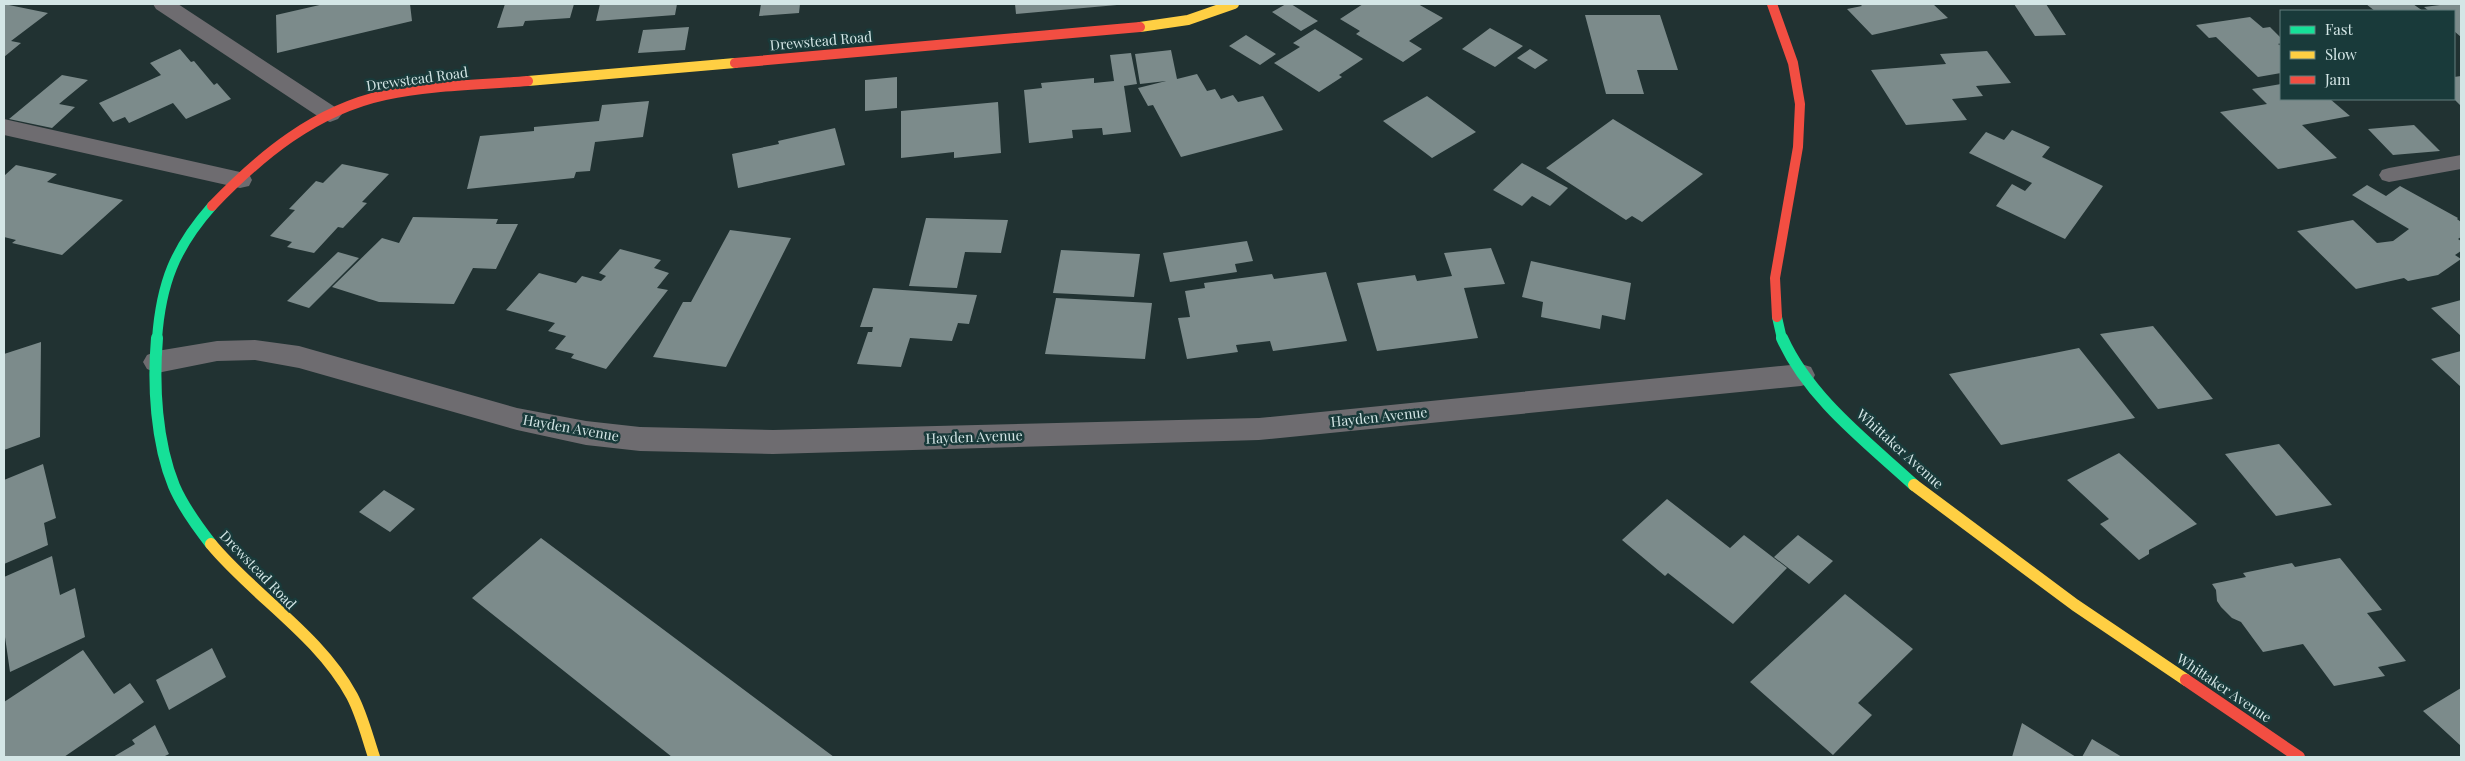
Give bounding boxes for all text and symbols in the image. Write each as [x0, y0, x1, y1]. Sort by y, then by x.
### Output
legend [2280, 10, 2455, 100]
text: Fast [2325, 19, 2354, 39]
street label: Drewstead Road [769, 27, 873, 54]
text: Slow [2325, 44, 2357, 64]
street label: Drewstead Road [365, 62, 469, 95]
text: Jam [2324, 69, 2351, 89]
street label: Hayden Avenue [1330, 402, 1428, 431]
street label: Whittaker Avenue [1852, 404, 1948, 493]
street label: Hayden Avenue [522, 410, 621, 445]
street label: Hayden Avenue [925, 425, 1023, 448]
street label: Drewstead Road [216, 526, 301, 613]
street label: Whittaker Avenue [2172, 648, 2276, 726]

